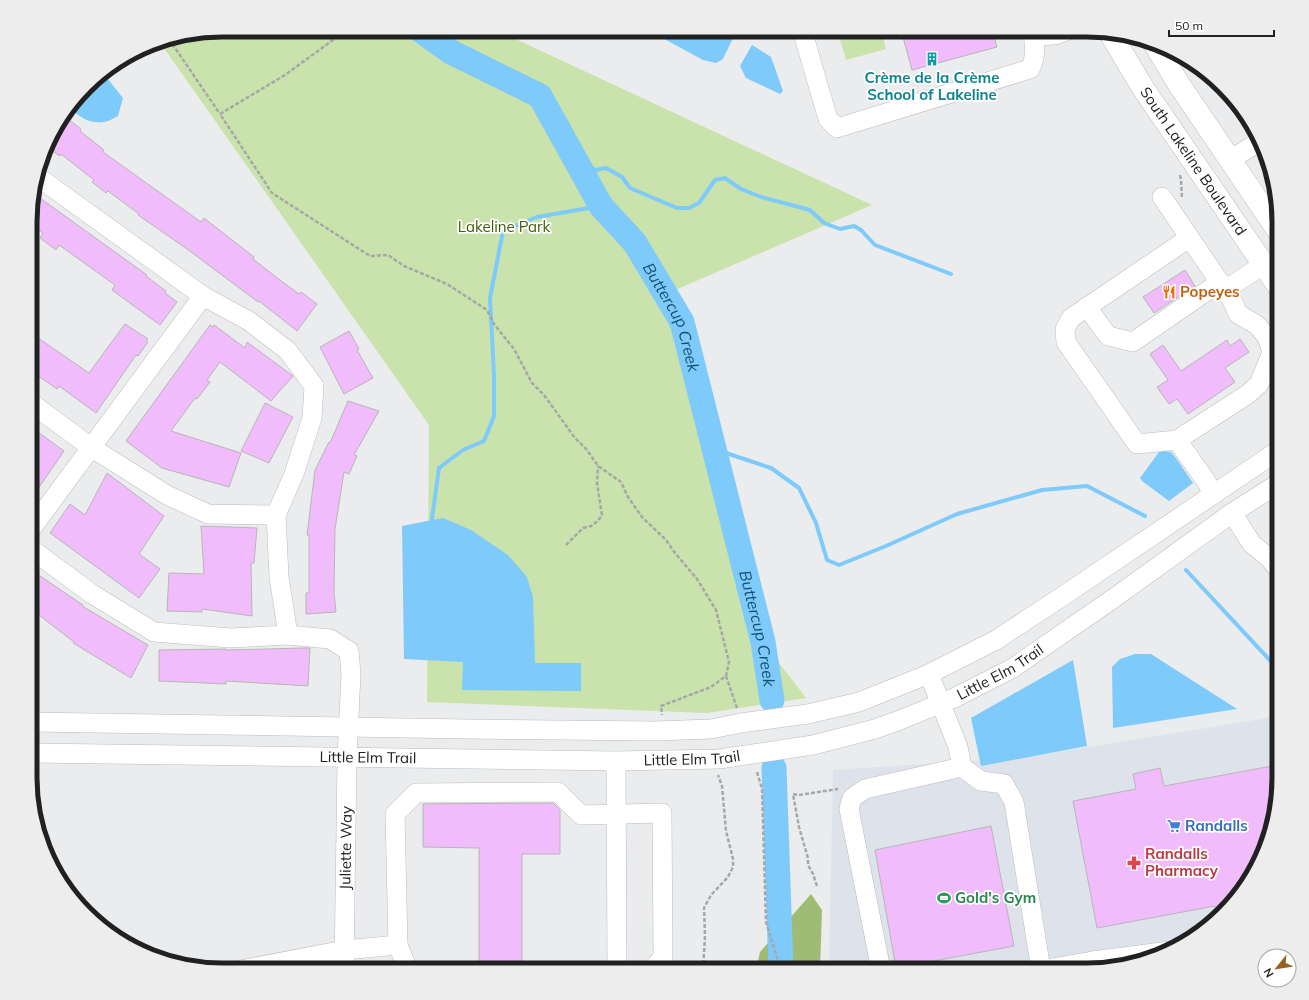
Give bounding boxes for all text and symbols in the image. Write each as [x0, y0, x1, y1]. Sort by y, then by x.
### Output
scale bar [1169, 12, 1274, 38]
text: 50 m [1175, 18, 1203, 33]
building icon: Crème de la Crème School of Lakeline [924, 51, 940, 67]
place label: Crème de la Crème School of Lakeline [864, 68, 1000, 104]
street label: South Lakeline Boulevard [1136, 83, 1251, 239]
park label: Lakeline Park [458, 217, 550, 236]
water label: Buttercup Creek [639, 259, 704, 375]
place label: Popeyes [1180, 282, 1240, 301]
restaurant icon: Popeyes [1161, 284, 1177, 300]
water label: Buttercup Creek [735, 568, 780, 689]
street label: Little Elm Trail [954, 640, 1047, 704]
street label: Little Elm Trail [643, 746, 741, 769]
street label: Little Elm Trail [319, 747, 416, 767]
street label: Juliette Way [335, 806, 356, 890]
place label: Randalls [1185, 816, 1248, 835]
supermarket icon: Randalls [1166, 818, 1182, 834]
place label: Randalls Pharmacy [1145, 844, 1219, 880]
pharmacy icon: Randalls Pharmacy [1126, 855, 1142, 871]
place label: Gold's Gym [955, 888, 1036, 907]
sports icon: Gold's Gym [936, 890, 952, 906]
north arrow [1257, 948, 1297, 988]
text: N [1260, 966, 1276, 980]

